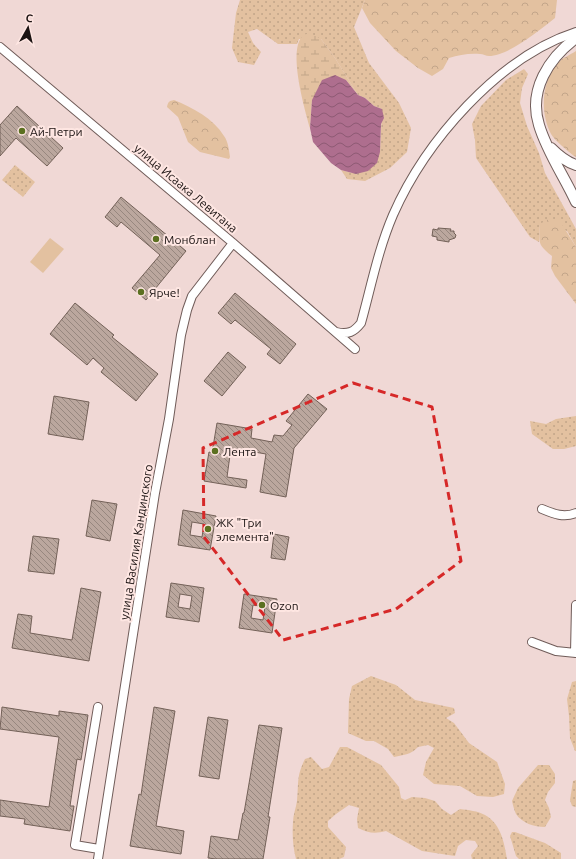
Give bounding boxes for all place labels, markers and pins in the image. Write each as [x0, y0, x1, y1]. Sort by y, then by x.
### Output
place label: Ай-Петри [30, 125, 83, 138]
marker: Ай-Петри [17, 126, 27, 136]
place label: Монблан [164, 233, 216, 246]
marker: Монблан [151, 234, 161, 244]
place label: Ярче! [149, 286, 180, 299]
marker: Ярче! [136, 287, 146, 297]
place label: Лента [223, 445, 256, 458]
marker: Лента [210, 446, 220, 456]
place label: ЖК "Три элемента" [216, 516, 274, 543]
marker: ЖК "Три элемента" [203, 524, 213, 534]
place label: Ozon [270, 599, 299, 612]
marker: Ozon [257, 600, 267, 610]

